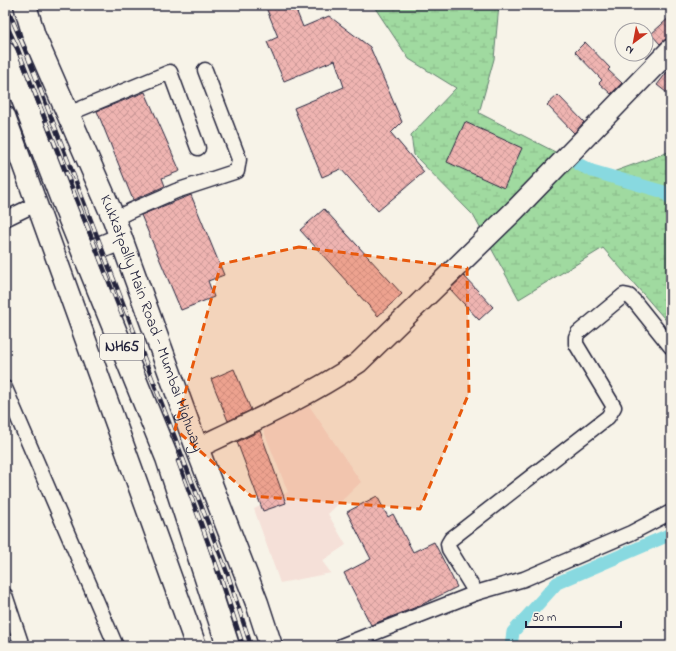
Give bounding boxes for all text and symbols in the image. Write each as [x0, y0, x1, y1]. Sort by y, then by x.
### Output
north arrow [614, 22, 654, 62]
text: N [622, 41, 637, 58]
street label: Kukkatpally Main Road - Mumbai Highway [93, 191, 210, 456]
road number: NH65 [100, 334, 144, 360]
scale bar [526, 603, 621, 629]
text: 50 m [532, 609, 556, 627]

